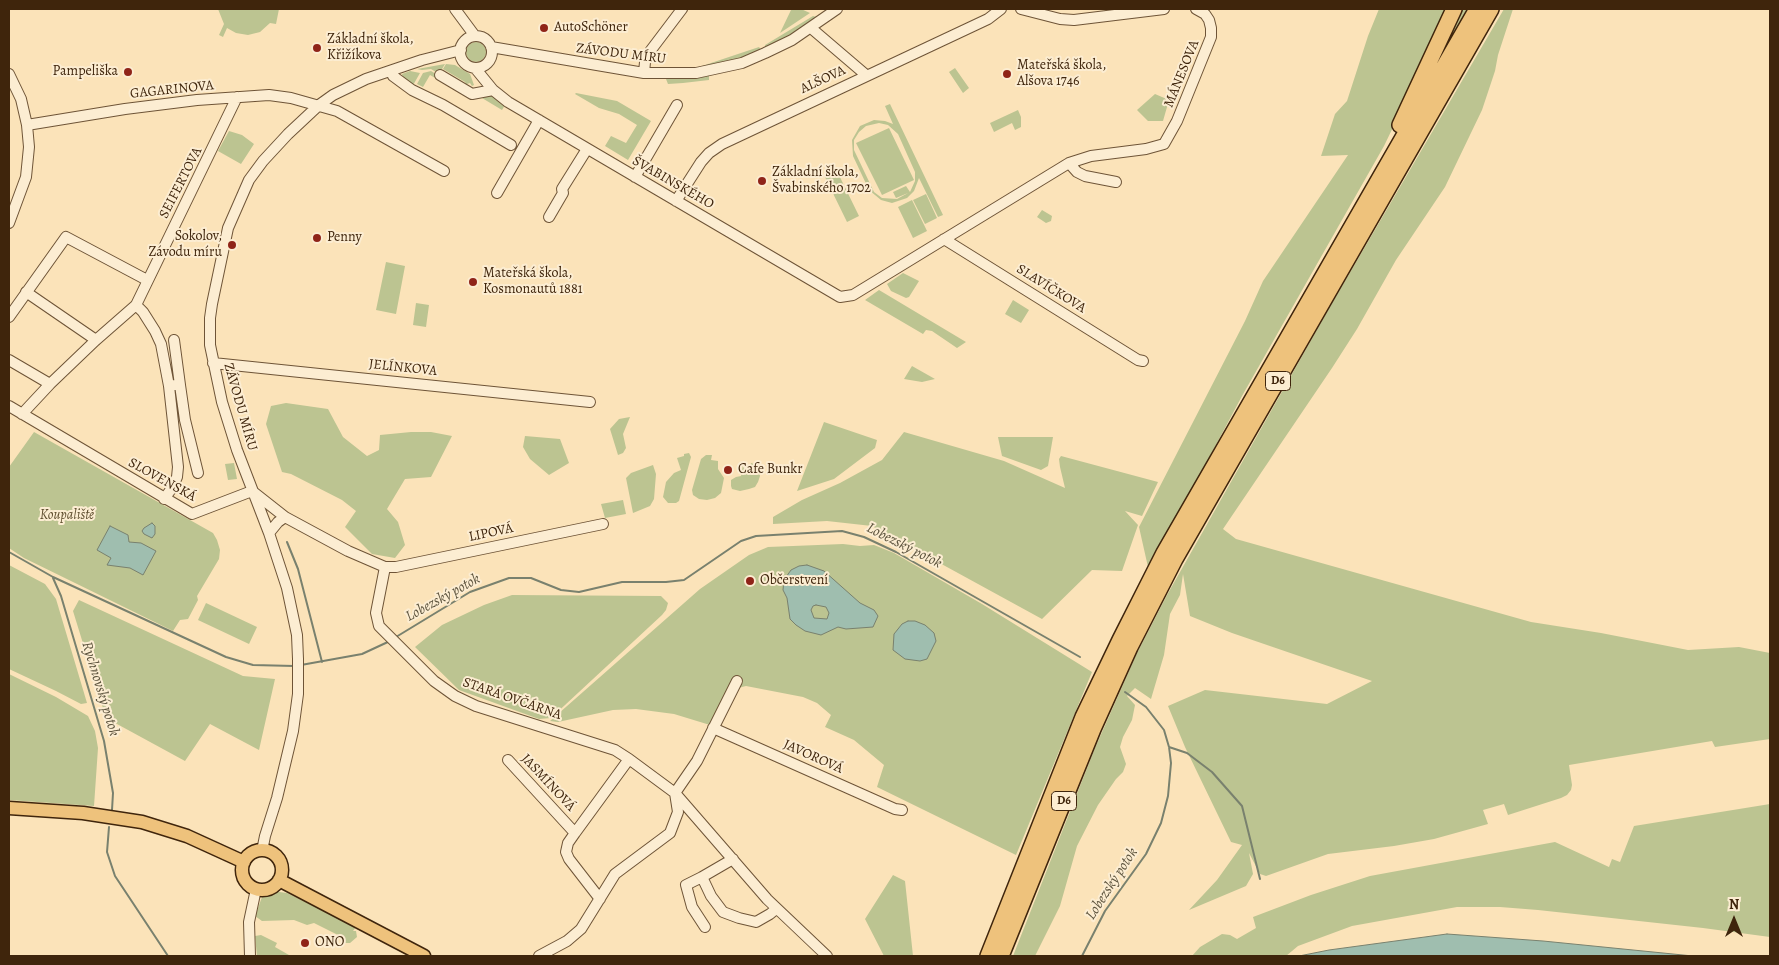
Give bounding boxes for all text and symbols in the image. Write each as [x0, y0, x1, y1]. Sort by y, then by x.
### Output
place label: AutoSchöner [554, 20, 628, 36]
marker: AutoSchöner [538, 22, 550, 34]
place label: Základní škola, Křižíkova [327, 32, 414, 64]
street label: MÁNESOVA [1161, 38, 1203, 110]
street label: ZÁVODU MÍRU [575, 40, 667, 68]
marker: Základní škola, Křižíkova [311, 42, 323, 54]
place label: Mateřská škola, Alšova 1746 [1017, 58, 1106, 90]
street label: ALŠOVA [798, 62, 848, 98]
place label: Pampeliška [53, 64, 118, 80]
marker: Pampeliška [122, 66, 134, 78]
marker: Mateřská škola, Alšova 1746 [1001, 68, 1013, 80]
street label: GAGARINOVA [129, 77, 215, 103]
street label: SEIFERTOVA [156, 145, 206, 221]
street label: ŠVABINSKÉHO [629, 153, 717, 213]
place label: Základní škola, Švabinského 1702 [772, 165, 871, 198]
marker: Základní škola, Švabinského 1702 [756, 175, 768, 187]
place label: Sokolov, Závodu míru [148, 229, 222, 262]
place label: Penny [327, 230, 362, 246]
marker: Penny [311, 232, 323, 244]
marker: Sokolov, Závodu míru [226, 239, 238, 251]
street label: SLAVÍČKOVA [1013, 261, 1089, 317]
place label: Mateřská škola, Kosmonautů 1881 [483, 266, 582, 298]
marker: Mateřská škola, Kosmonautů 1881 [467, 276, 479, 288]
street label: JELÍNKOVA [368, 356, 438, 380]
street label: ZÁVODU MÍRU [219, 361, 261, 453]
road number: D6 [1266, 372, 1290, 391]
street label: SLOVENSKÁ [125, 455, 199, 505]
place label: Cafe Bunkr [738, 462, 803, 478]
marker: Cafe Bunkr [722, 464, 734, 476]
park label: Koupaliště [40, 508, 94, 524]
water label: Lobezský potok [863, 519, 945, 573]
street label: LIPOVÁ [467, 520, 515, 546]
water label: Lobezský potok [403, 570, 483, 626]
place label: Občerstvení [760, 573, 828, 589]
marker: Občerstvení [744, 575, 756, 587]
water label: Rychnovský potok [77, 640, 123, 738]
street label: STARÁ OVČÁRNA [460, 674, 564, 724]
street label: JAVOROVÁ [781, 736, 845, 778]
street label: JASMÍNOVÁ [517, 751, 579, 815]
road number: D6 [1052, 791, 1076, 810]
water label: Lobezský potok [1082, 845, 1142, 923]
north arrow [1709, 895, 1759, 945]
text: N [1729, 895, 1739, 914]
place label: ONO [315, 935, 344, 951]
marker: ONO [299, 937, 311, 949]

